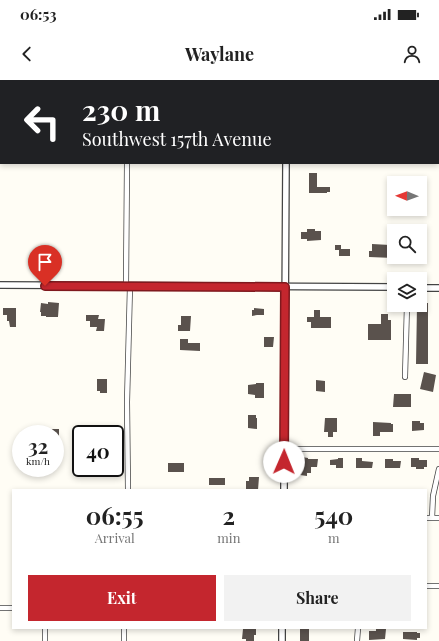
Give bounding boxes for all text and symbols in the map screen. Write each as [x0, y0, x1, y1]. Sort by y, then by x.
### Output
text: 06:53 [20, 4, 57, 24]
text: Waylane [185, 42, 254, 66]
icon: back [16, 43, 38, 65]
icon: person [401, 43, 423, 65]
text: 230 m [82, 91, 160, 128]
icon: left [16, 96, 68, 148]
text: Southwest 157th Avenue [82, 127, 272, 151]
north arrow [387, 176, 427, 216]
map controls [387, 176, 427, 312]
button: search [387, 224, 427, 264]
pin [28, 245, 62, 286]
icon: arrive [34, 251, 56, 273]
button: layers [387, 272, 427, 312]
speed limit sign: 40 [72, 425, 124, 477]
text: 32 [28, 432, 48, 459]
position arrow [263, 441, 305, 483]
text: km/h [26, 454, 50, 468]
text: 06:55 [86, 499, 144, 531]
text: 2 [223, 499, 235, 531]
text: 540 [314, 499, 353, 531]
text: Arrival [95, 529, 135, 546]
text: min [217, 529, 240, 546]
text: m [328, 529, 339, 546]
button: Exit [28, 575, 216, 621]
button: Share [224, 575, 411, 621]

